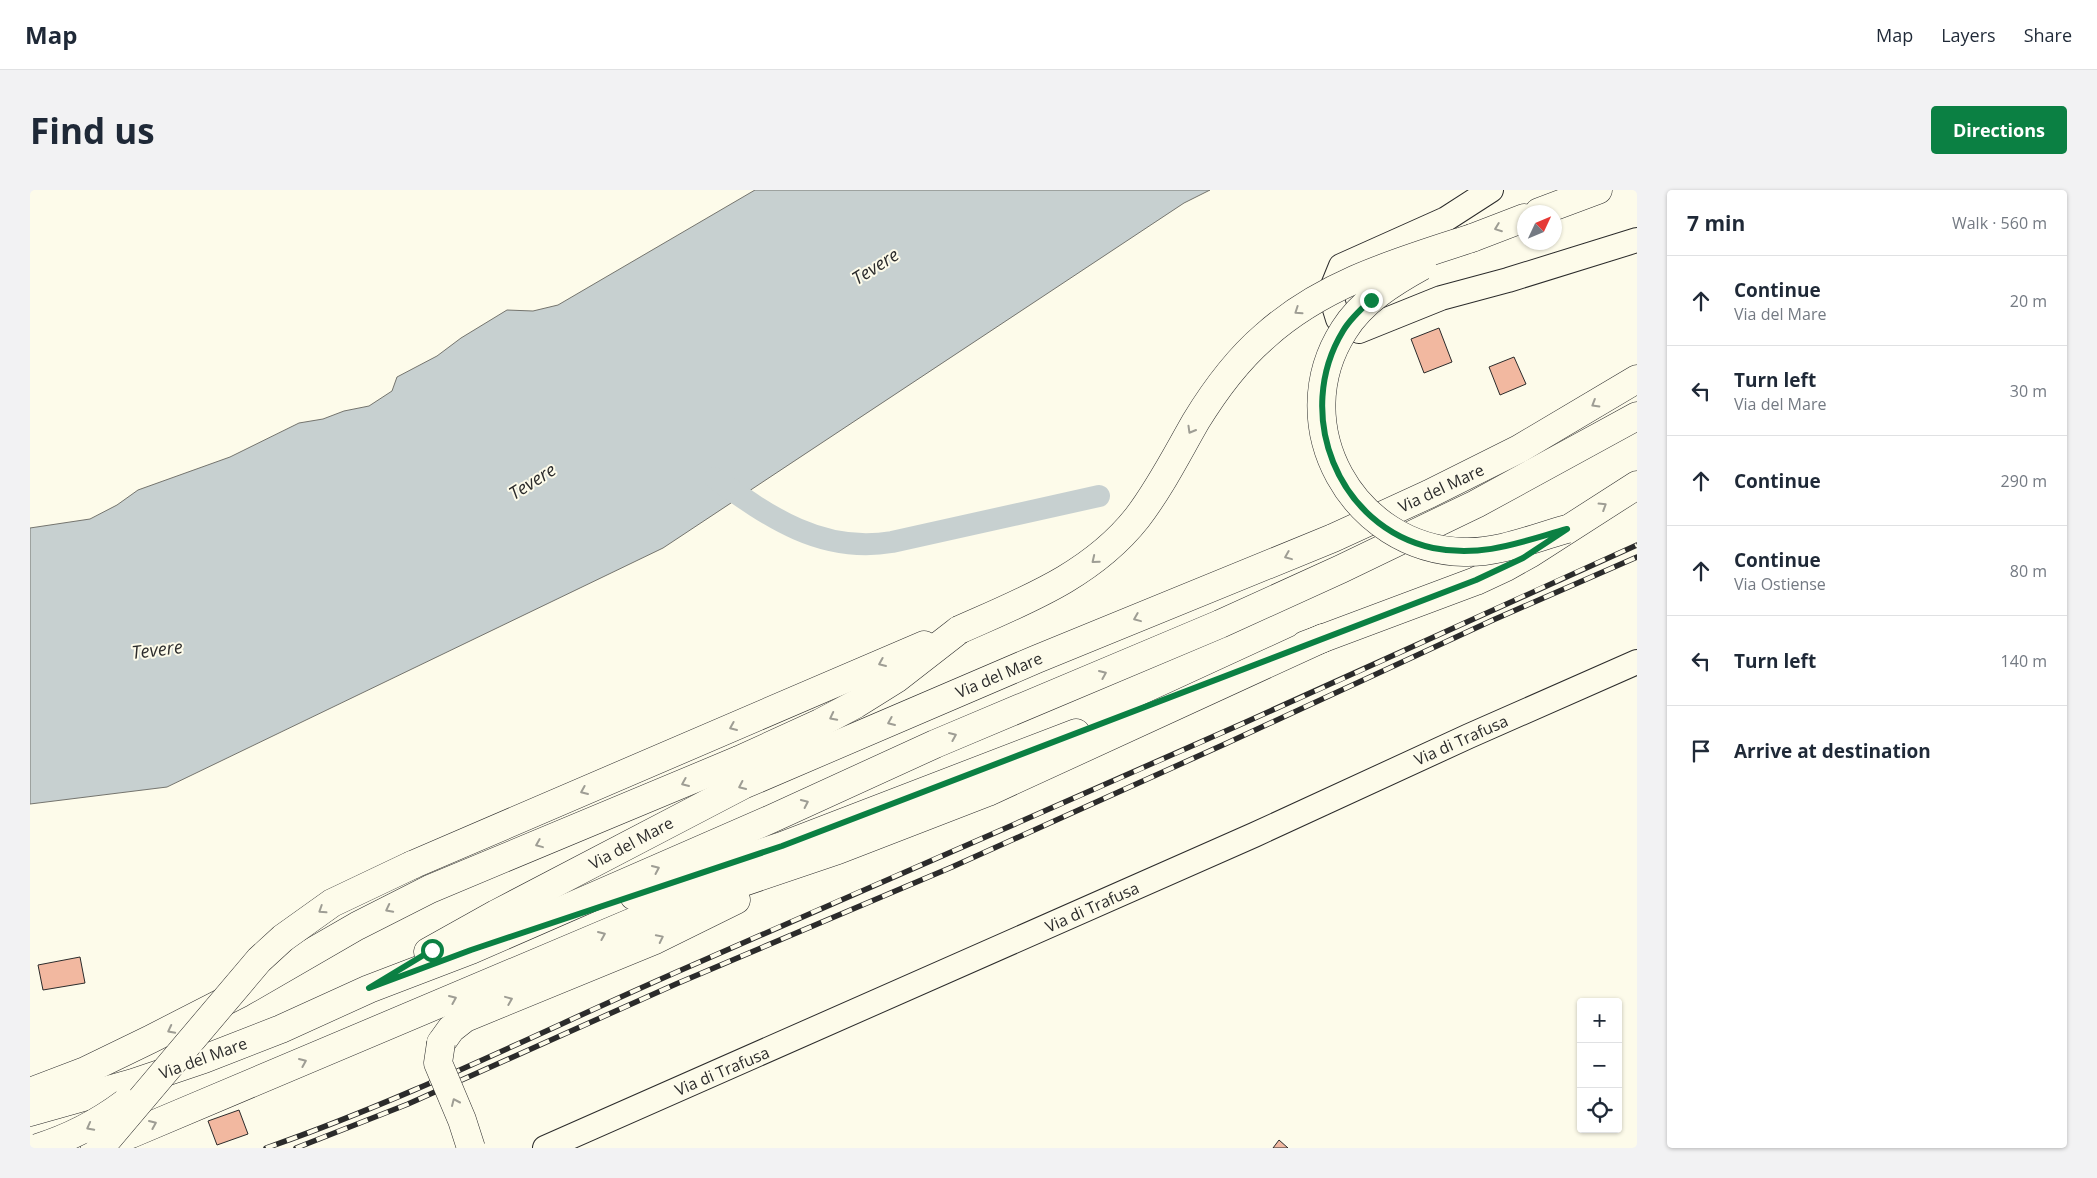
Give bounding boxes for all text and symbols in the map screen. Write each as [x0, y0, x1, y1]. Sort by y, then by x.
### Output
text: Map [25, 18, 77, 51]
text: Map [1876, 23, 1913, 47]
text: Layers [1941, 23, 1996, 47]
text: Share [2024, 23, 2072, 47]
button: Directions [1931, 106, 2067, 154]
text: Find us [30, 107, 155, 154]
north arrow [1517, 205, 1562, 250]
text: 7 min [1687, 209, 1745, 237]
text: Walk · 560 m [1952, 212, 2047, 234]
one-way arrow [1494, 222, 1503, 232]
water label: Tevere [847, 242, 903, 290]
text: Continue [1734, 277, 1821, 303]
icon: ahead [1687, 287, 1715, 315]
route end [1360, 289, 1383, 312]
text: 20 m [2010, 290, 2047, 312]
text: Via del Mare [1734, 303, 1826, 325]
one-way arrow [1294, 305, 1304, 314]
text: Turn left [1734, 367, 1816, 393]
icon: left [1687, 377, 1715, 405]
text: 30 m [2010, 380, 2047, 402]
text: Via del Mare [1734, 393, 1826, 415]
one-way arrow [1592, 398, 1601, 408]
one-way arrow [1187, 425, 1197, 434]
water label: Tevere [504, 457, 560, 505]
street label: Via del Mare [1394, 459, 1488, 517]
icon: ahead [1687, 467, 1715, 495]
text: Continue [1734, 468, 1821, 494]
text: 290 m [2001, 470, 2047, 492]
one-way arrow [1598, 503, 1607, 513]
text: Continue [1734, 547, 1821, 573]
one-way arrow [1284, 550, 1293, 560]
one-way arrow [1091, 554, 1100, 563]
icon: ahead [1687, 557, 1715, 585]
text: 80 m [2010, 560, 2047, 582]
text: Via Ostiense [1734, 573, 1826, 595]
one-way arrow [1133, 611, 1142, 622]
water label: Tevere [130, 634, 184, 664]
street label: Via del Mare [952, 647, 1046, 703]
icon: left [1687, 647, 1715, 675]
text: Turn left [1734, 648, 1816, 674]
text: 140 m [2001, 650, 2047, 672]
one-way arrow [878, 656, 887, 667]
one-way arrow [1098, 669, 1107, 680]
street label: Via di Trafusa [1411, 709, 1511, 771]
one-way arrow [829, 711, 838, 721]
one-way arrow [887, 715, 896, 726]
one-way arrow [729, 720, 738, 731]
one-way arrow [948, 732, 957, 743]
icon: arrive [1687, 737, 1715, 765]
text: Arrive at destination [1734, 738, 1931, 764]
one-way arrow [681, 777, 690, 788]
one-way arrow [738, 780, 747, 790]
one-way arrow [580, 784, 589, 795]
one-way arrow [800, 799, 809, 810]
street label: Via del Mare [585, 812, 677, 874]
one-way arrow [535, 838, 544, 849]
one-way arrow [651, 865, 660, 876]
street label: Via di Trafusa [1042, 876, 1142, 938]
one-way arrow [386, 903, 395, 913]
one-way arrow [318, 904, 327, 914]
one-way arrow [598, 931, 606, 941]
one-way arrow [655, 934, 664, 944]
route start [421, 939, 444, 962]
one-way arrow [448, 994, 457, 1005]
one-way arrow [505, 995, 513, 1005]
map controls [1577, 998, 1622, 1133]
button: + [1577, 998, 1622, 1043]
one-way arrow [167, 1024, 176, 1034]
street label: Via del Mare [156, 1032, 250, 1084]
street label: Via di Trafusa [671, 1041, 773, 1101]
button: − [1577, 1043, 1622, 1088]
one-way arrow [298, 1057, 307, 1068]
button: locate [1577, 1088, 1622, 1133]
one-way arrow [450, 1098, 461, 1107]
one-way arrow [148, 1120, 157, 1131]
one-way arrow [86, 1121, 95, 1131]

